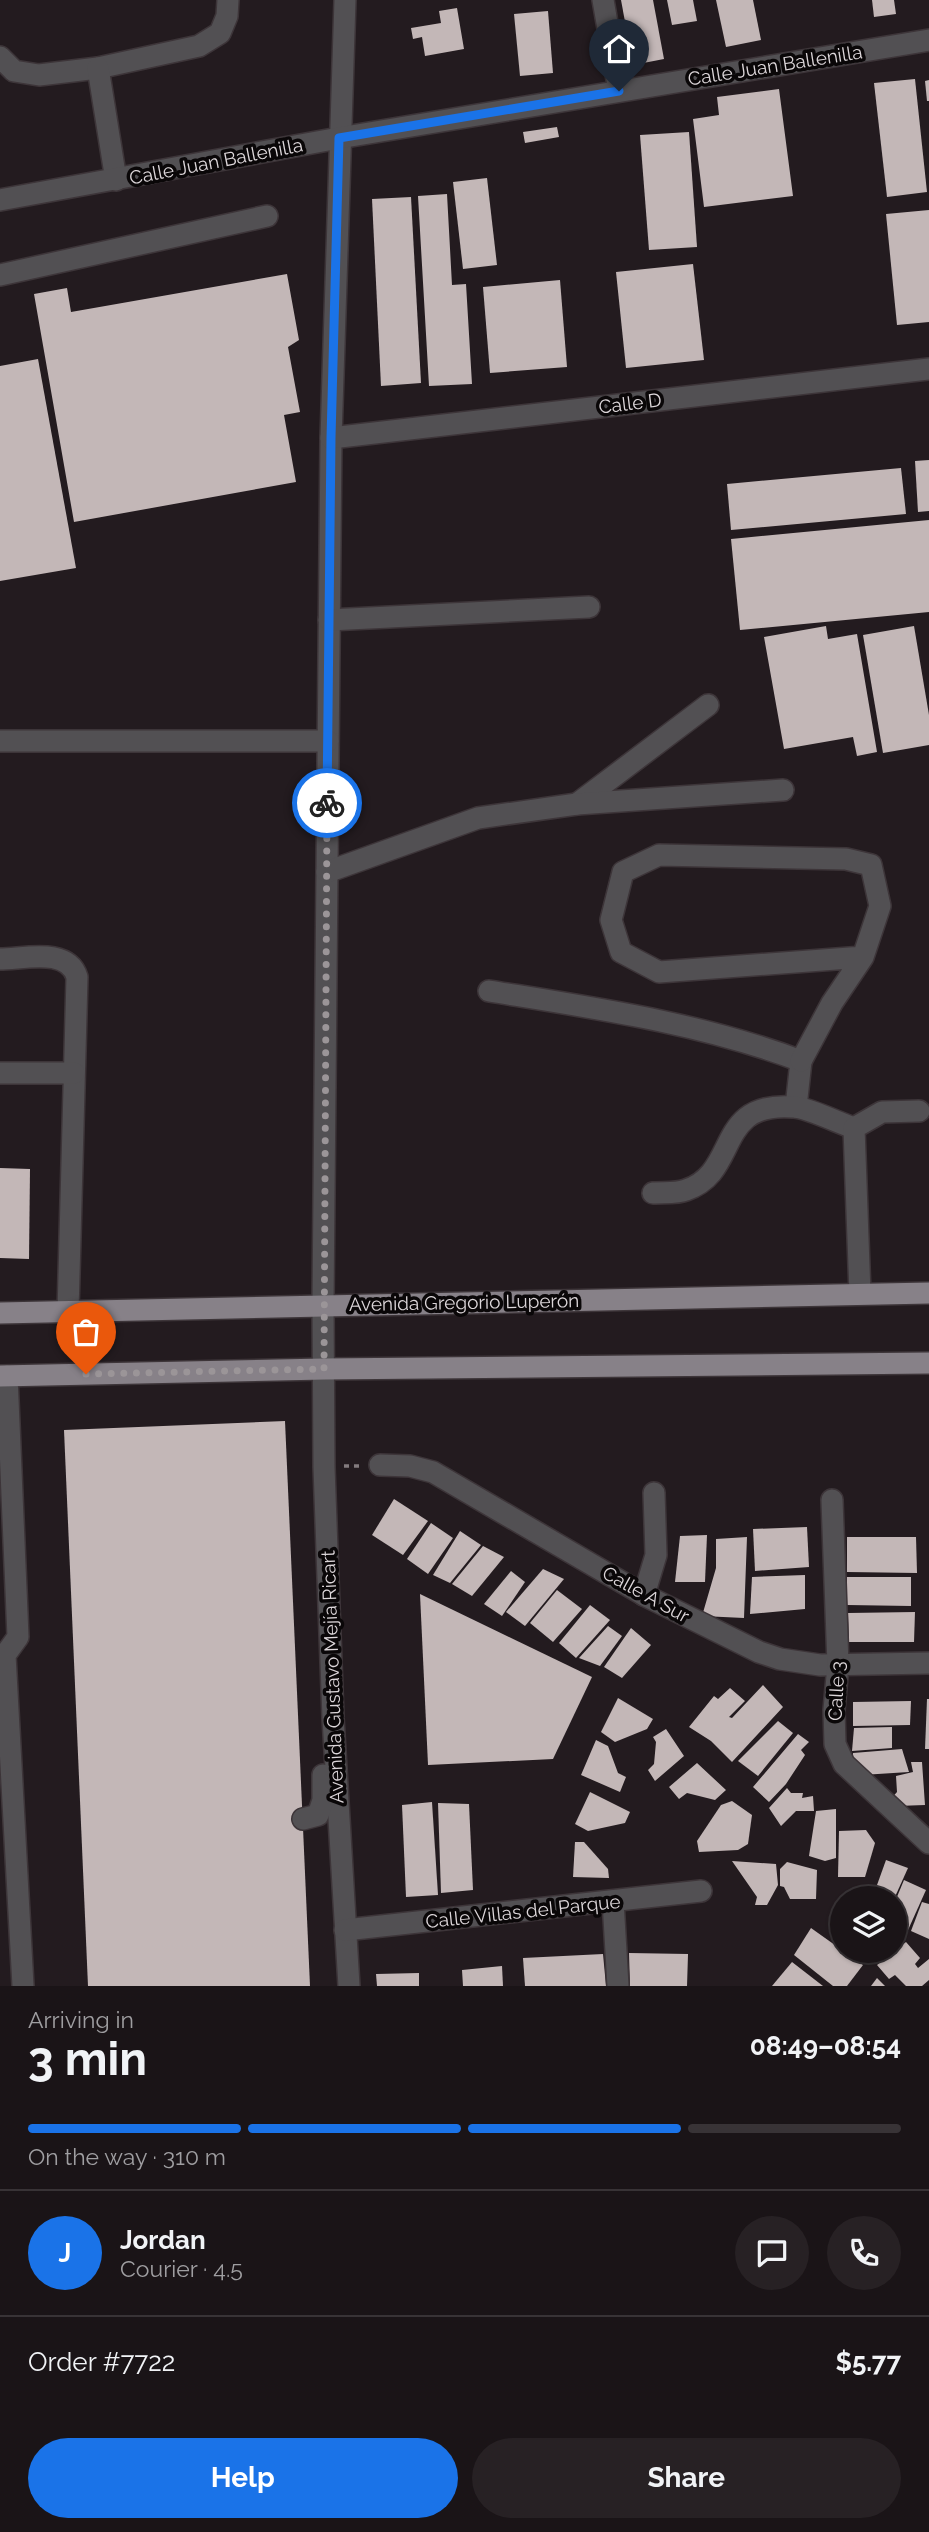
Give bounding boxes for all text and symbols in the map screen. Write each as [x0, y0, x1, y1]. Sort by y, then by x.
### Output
pin [589, 19, 649, 91]
icon: home [600, 30, 638, 68]
street label: Calle Juan Ballenilla [686, 40, 864, 90]
street label: Calle Juan Ballenilla [127, 133, 305, 189]
street label: Calle D [597, 388, 663, 418]
courier [292, 768, 362, 838]
icon: bike [308, 784, 346, 822]
street label: Avenida Gregorio Luperón [349, 1289, 579, 1315]
pin [56, 1302, 116, 1374]
icon: bag [67, 1313, 105, 1351]
street label: Avenida Gustavo Mejía Ricart [317, 1549, 347, 1804]
street label: Calle A Sur [599, 1561, 693, 1627]
street label: Calle 3 [823, 1661, 849, 1721]
map controls [830, 1886, 907, 1963]
button: layers [830, 1886, 907, 1963]
street label: Calle Villas del Parque [424, 1890, 622, 1932]
text: Arriving in [28, 2006, 134, 2033]
text: 08:49–08:54 [750, 2031, 901, 2061]
text: 3 min [28, 2032, 147, 2086]
text: On the way · 310 m [28, 2143, 226, 2170]
button: chat [735, 2216, 809, 2290]
button: phone [827, 2216, 901, 2290]
text: Jordan [120, 2225, 206, 2255]
text: J [59, 2238, 71, 2268]
text: Courier · 4.5 [120, 2255, 243, 2282]
text: Order #7722 [28, 2347, 175, 2377]
text: $5.77 [835, 2347, 901, 2377]
button: Help [28, 2438, 458, 2518]
button: Share [472, 2438, 901, 2518]

